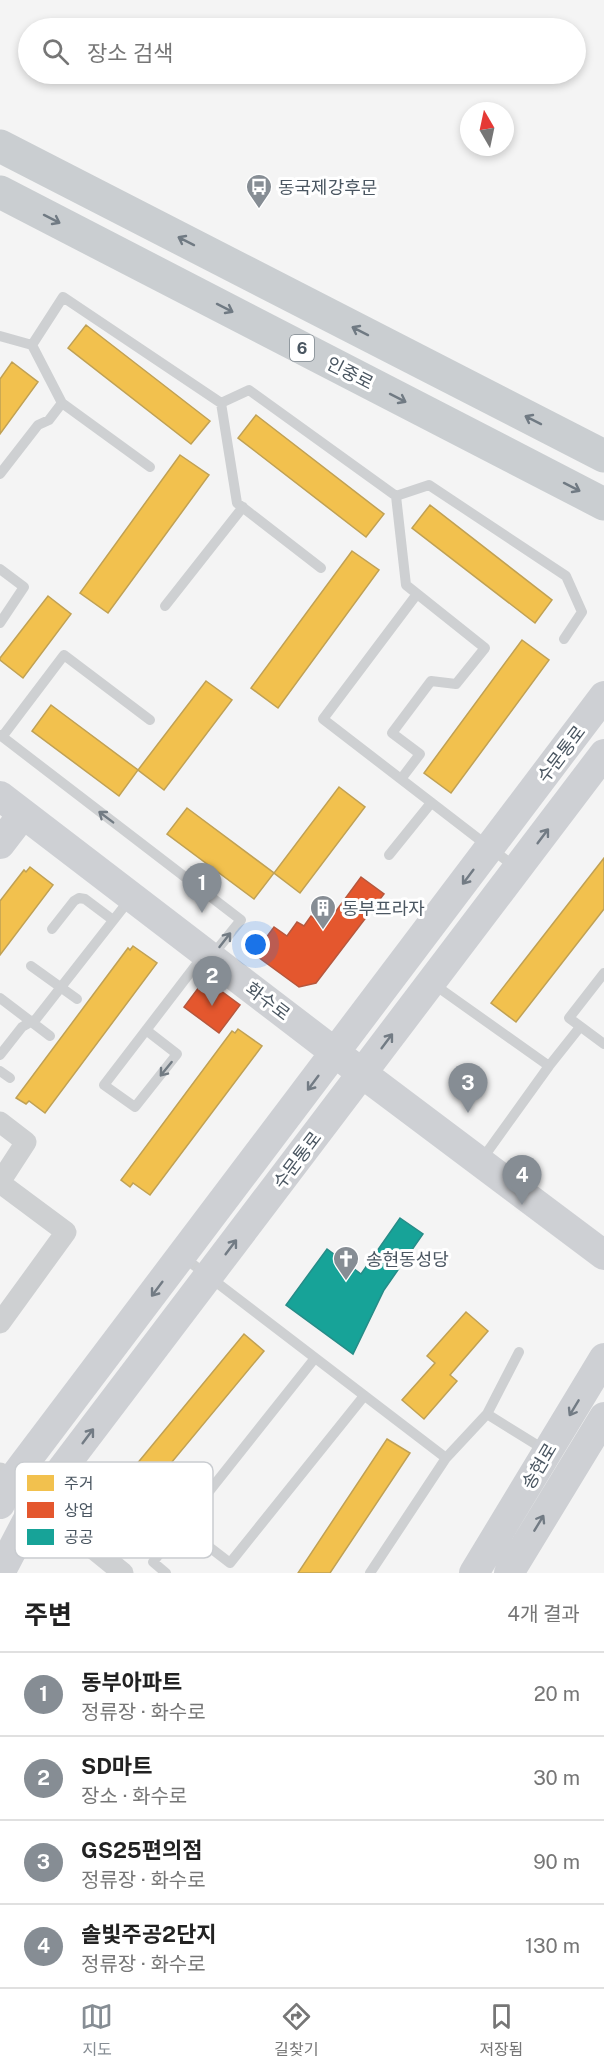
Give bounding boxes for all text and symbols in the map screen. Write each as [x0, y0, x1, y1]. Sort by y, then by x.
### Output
search box [18, 18, 586, 84]
icon: search [39, 35, 72, 68]
text: 장소 검색 [87, 40, 173, 66]
north arrow [460, 102, 514, 156]
bus stop icon: 동국제강후문 [244, 172, 274, 210]
place label: 동국제강후문 [278, 177, 377, 198]
one-way arrow [43, 213, 60, 225]
one-way arrow [178, 235, 196, 247]
one-way arrow [216, 303, 234, 315]
one-way arrow [351, 324, 369, 336]
road number: 6 [290, 335, 314, 361]
street label: 인중로 [323, 352, 377, 394]
one-way arrow [389, 393, 407, 404]
one-way arrow [525, 413, 543, 425]
one-way arrow [562, 482, 580, 494]
street label: 수문통로 [533, 721, 589, 787]
one-way arrow [99, 810, 115, 823]
one-way arrow [537, 828, 549, 844]
pin: 1 [182, 864, 222, 913]
one-way arrow [462, 869, 474, 885]
building icon: 동부프라자 [308, 893, 338, 931]
place label: 동부프라자 [342, 898, 425, 919]
your location [241, 930, 270, 959]
one-way arrow [219, 932, 232, 948]
pin: 2 [192, 956, 232, 1006]
street label: 화수로 [242, 978, 294, 1024]
one-way arrow [381, 1034, 394, 1050]
one-way arrow [159, 1060, 172, 1076]
pin: 3 [448, 1064, 488, 1113]
one-way arrow [306, 1075, 319, 1091]
street label: 수문통로 [269, 1127, 325, 1193]
pin: 4 [502, 1156, 542, 1205]
one-way arrow [225, 1239, 238, 1255]
church icon: 송현동성당 [331, 1244, 361, 1282]
place label: 송현동성당 [366, 1249, 449, 1270]
one-way arrow [151, 1281, 164, 1297]
one-way arrow [567, 1399, 579, 1416]
one-way arrow [82, 1428, 94, 1444]
street label: 송현로 [517, 1439, 561, 1493]
legend [15, 1462, 213, 1558]
text: 주거 [64, 1474, 93, 1493]
text: 상업 [64, 1501, 93, 1520]
one-way arrow [534, 1515, 546, 1532]
text: 공공 [64, 1528, 93, 1547]
text: 주변 [24, 1599, 72, 1630]
text: 4개 결과 [507, 1602, 580, 1626]
text: 동부아파트 [81, 1669, 182, 1695]
text: 1 [39, 1682, 48, 1706]
text: 20 m [534, 1682, 580, 1706]
text: 정류장 · 화수로 [81, 1700, 206, 1724]
text: SD마트 [81, 1753, 153, 1779]
text: 2 [37, 1766, 50, 1790]
text: 30 m [533, 1766, 580, 1790]
text: 장소 · 화수로 [81, 1784, 187, 1808]
text: GS25편의점 [81, 1837, 202, 1863]
text: 3 [37, 1850, 50, 1874]
text: 90 m [533, 1850, 580, 1874]
text: 정류장 · 화수로 [81, 1868, 206, 1892]
text: 솔빛주공2단지 [81, 1921, 216, 1947]
text: 4 [37, 1934, 50, 1958]
text: 130 m [525, 1934, 580, 1958]
text: 정류장 · 화수로 [81, 1952, 206, 1976]
tab: 지도 [80, 2000, 113, 2060]
tab: 길찾기 [274, 2000, 318, 2060]
tab: 저장됨 [479, 2000, 524, 2060]

